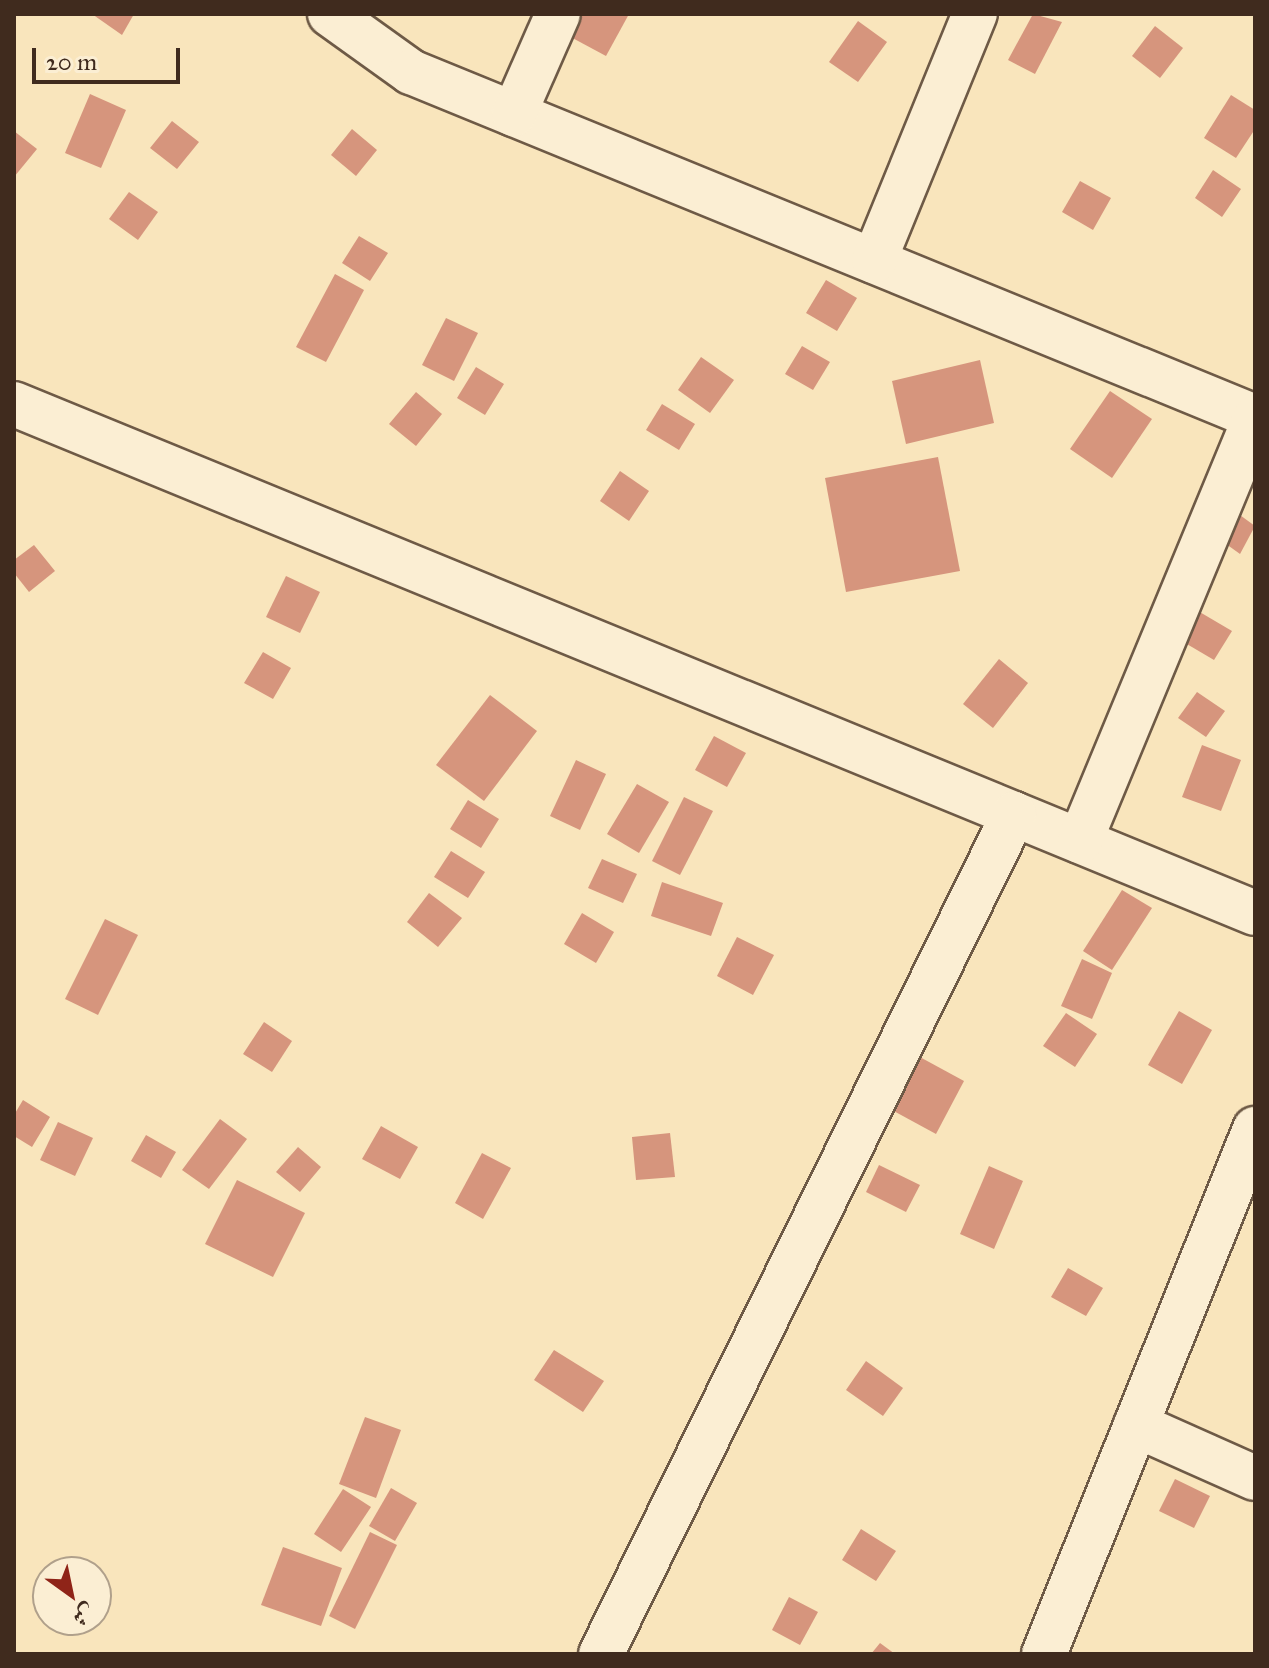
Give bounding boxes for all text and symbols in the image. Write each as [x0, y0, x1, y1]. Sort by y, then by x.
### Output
scale bar [36, 32, 184, 82]
text: 20 m [46, 47, 97, 77]
north arrow [32, 1556, 112, 1636]
text: ش [68, 1598, 101, 1632]

